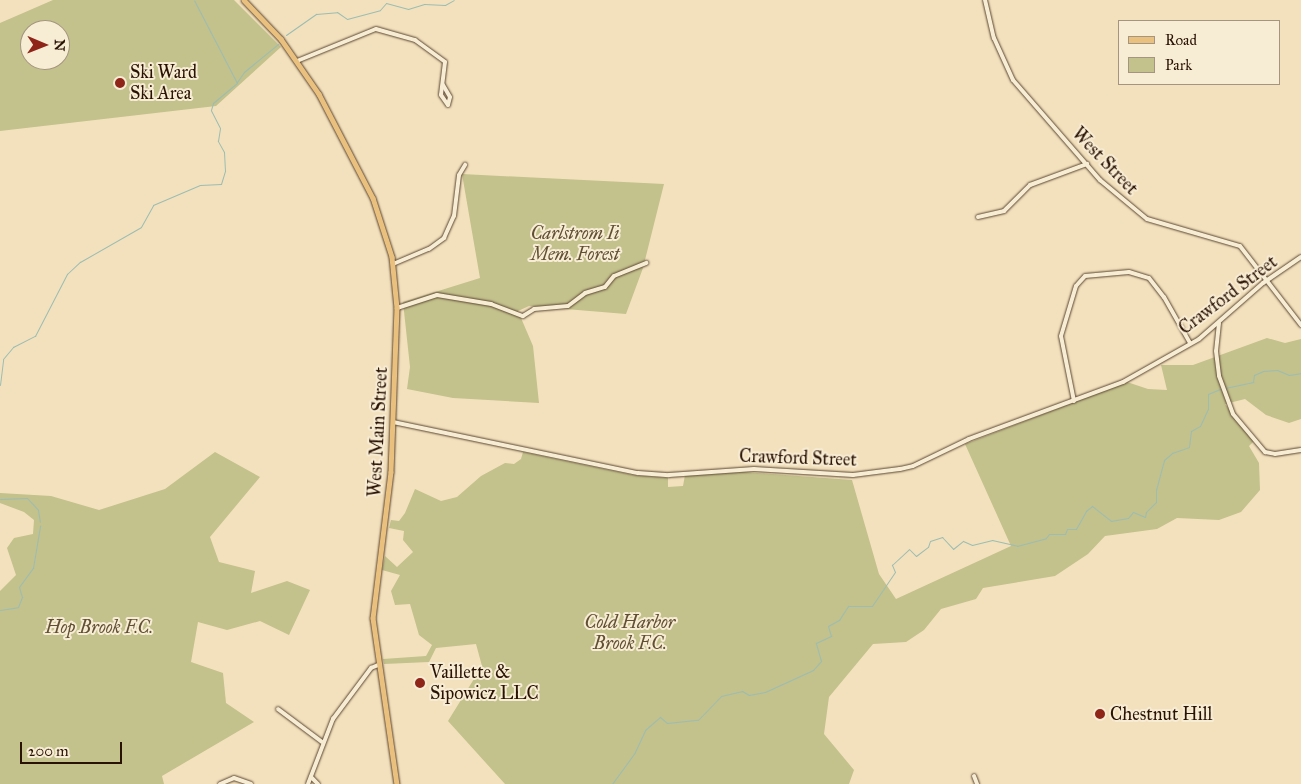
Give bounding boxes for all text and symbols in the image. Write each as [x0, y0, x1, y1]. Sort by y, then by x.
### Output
north arrow [20, 20, 70, 70]
legend [1118, 20, 1281, 85]
text: Road [1165, 31, 1197, 49]
text: N [51, 39, 68, 51]
text: Park [1165, 56, 1192, 74]
place label: Ski Ward Ski Area [130, 62, 197, 104]
marker: Ski Ward Ski Area [114, 77, 126, 89]
street label: West Street [1068, 123, 1142, 199]
park label: Carlstrom Ii Mem. Forest [531, 223, 619, 266]
street label: Crawford Street [1175, 251, 1281, 339]
street label: West Main Street [364, 366, 392, 498]
street label: Crawford Street [739, 445, 857, 471]
park label: Cold Harbor Brook F.C. [585, 612, 675, 654]
park label: Hop Brook F.C. [45, 616, 153, 638]
place label: Vaillette & Sipowicz LLC [430, 662, 539, 704]
marker: Vaillette & Sipowicz LLC [414, 677, 426, 689]
place label: Chestnut Hill [1110, 703, 1212, 725]
marker: Chestnut Hill [1094, 708, 1106, 720]
scale bar [22, 732, 125, 764]
text: 200 m [28, 742, 69, 760]

